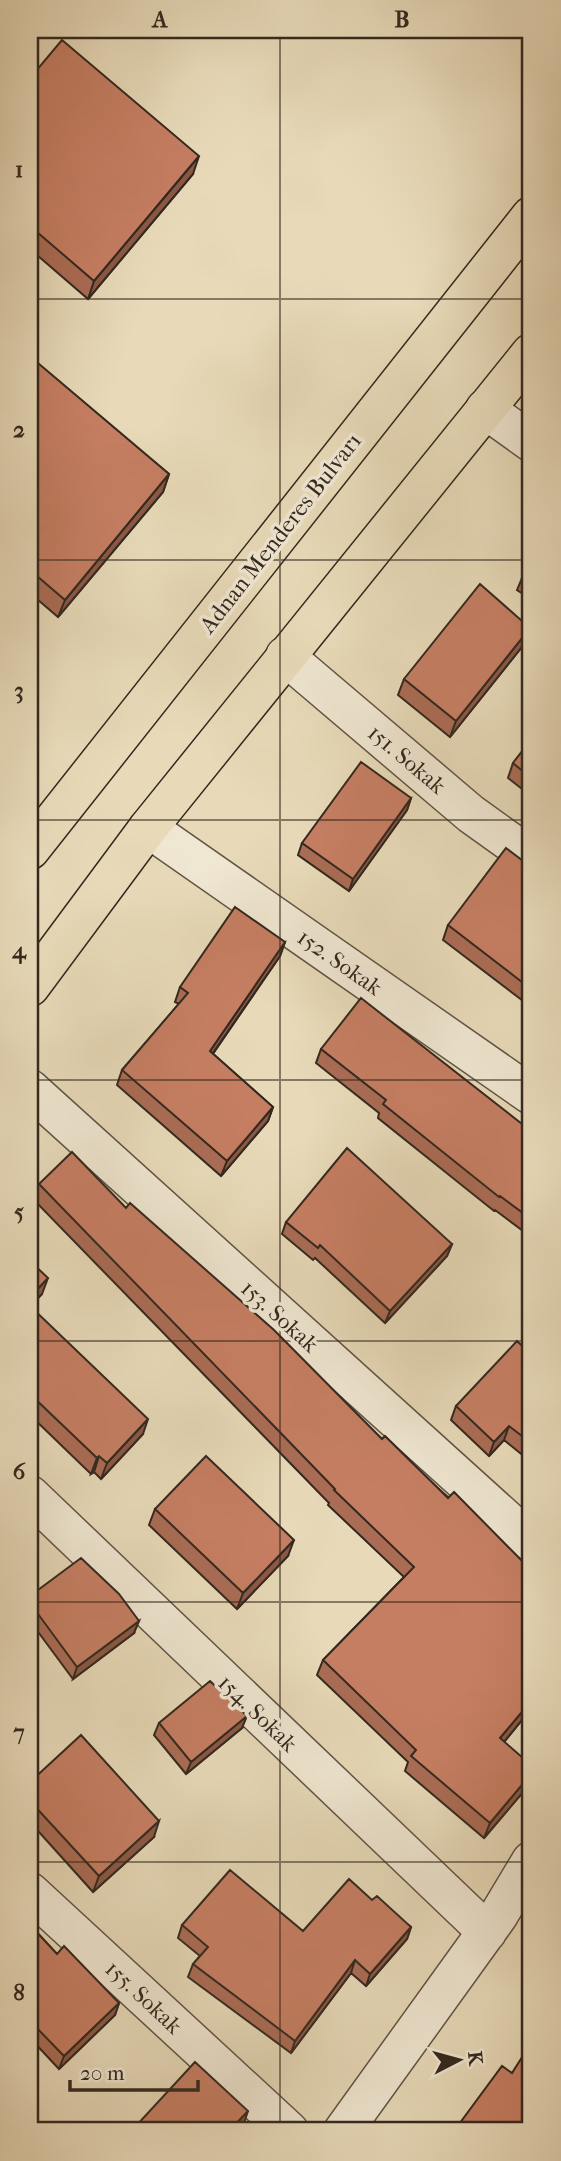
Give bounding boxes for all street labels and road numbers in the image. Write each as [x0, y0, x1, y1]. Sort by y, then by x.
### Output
street label: Adnan Menderes Bulvarı [193, 428, 367, 639]
street label: 151. Sokak [362, 719, 452, 800]
street label: 152. Sokak [292, 924, 388, 1002]
street label: 153. Sokak [236, 1275, 325, 1359]
street label: 154. Sokak [213, 1669, 304, 1758]
street label: 155. Sokak [100, 1955, 188, 2040]

